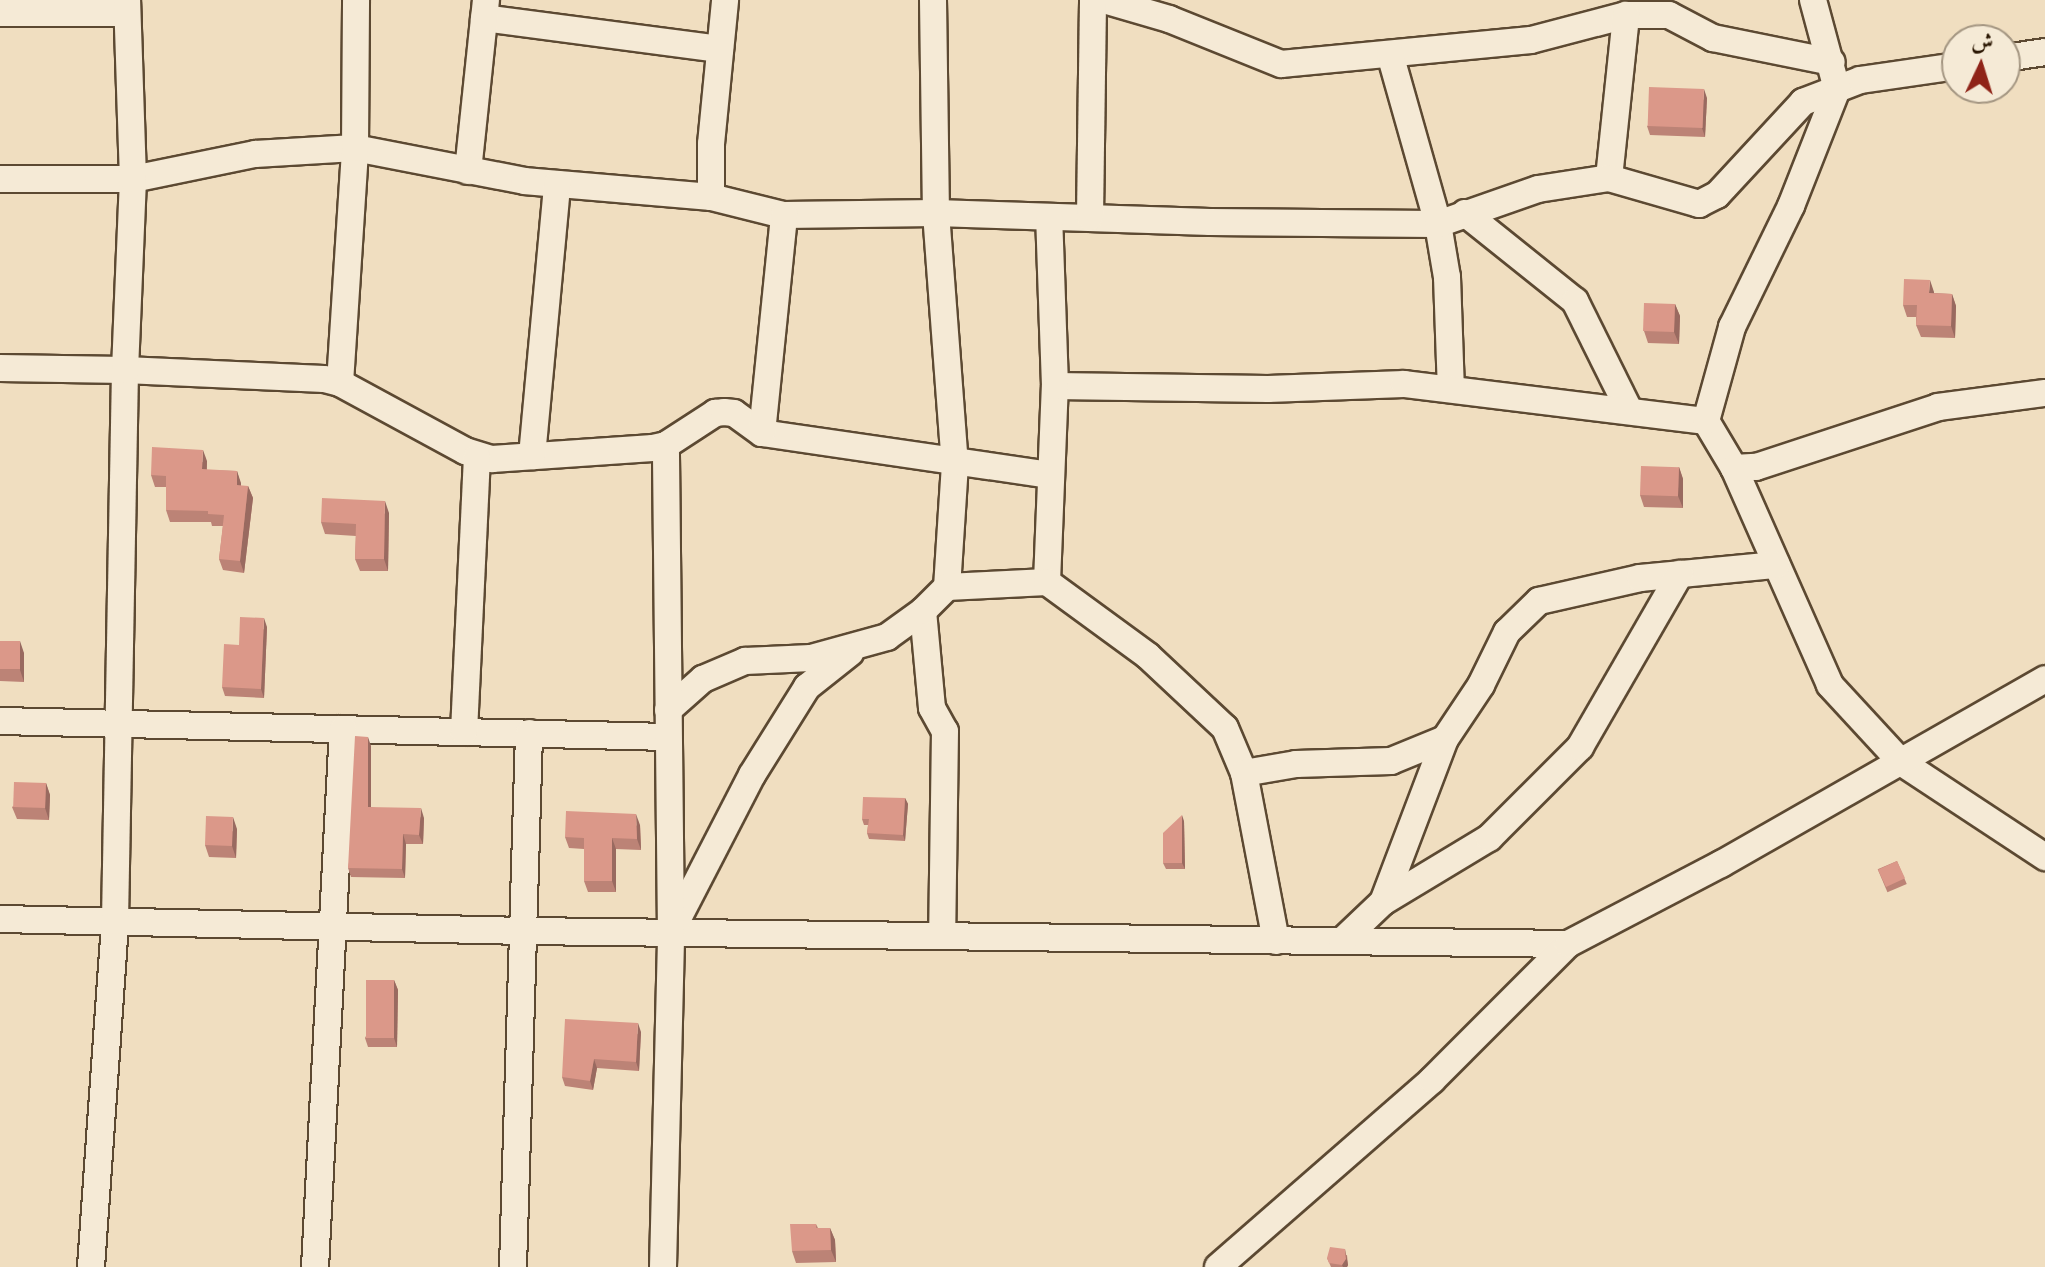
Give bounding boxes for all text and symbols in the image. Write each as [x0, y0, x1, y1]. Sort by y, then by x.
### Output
north arrow [1941, 24, 2021, 104]
text: ش [1971, 26, 1994, 57]

